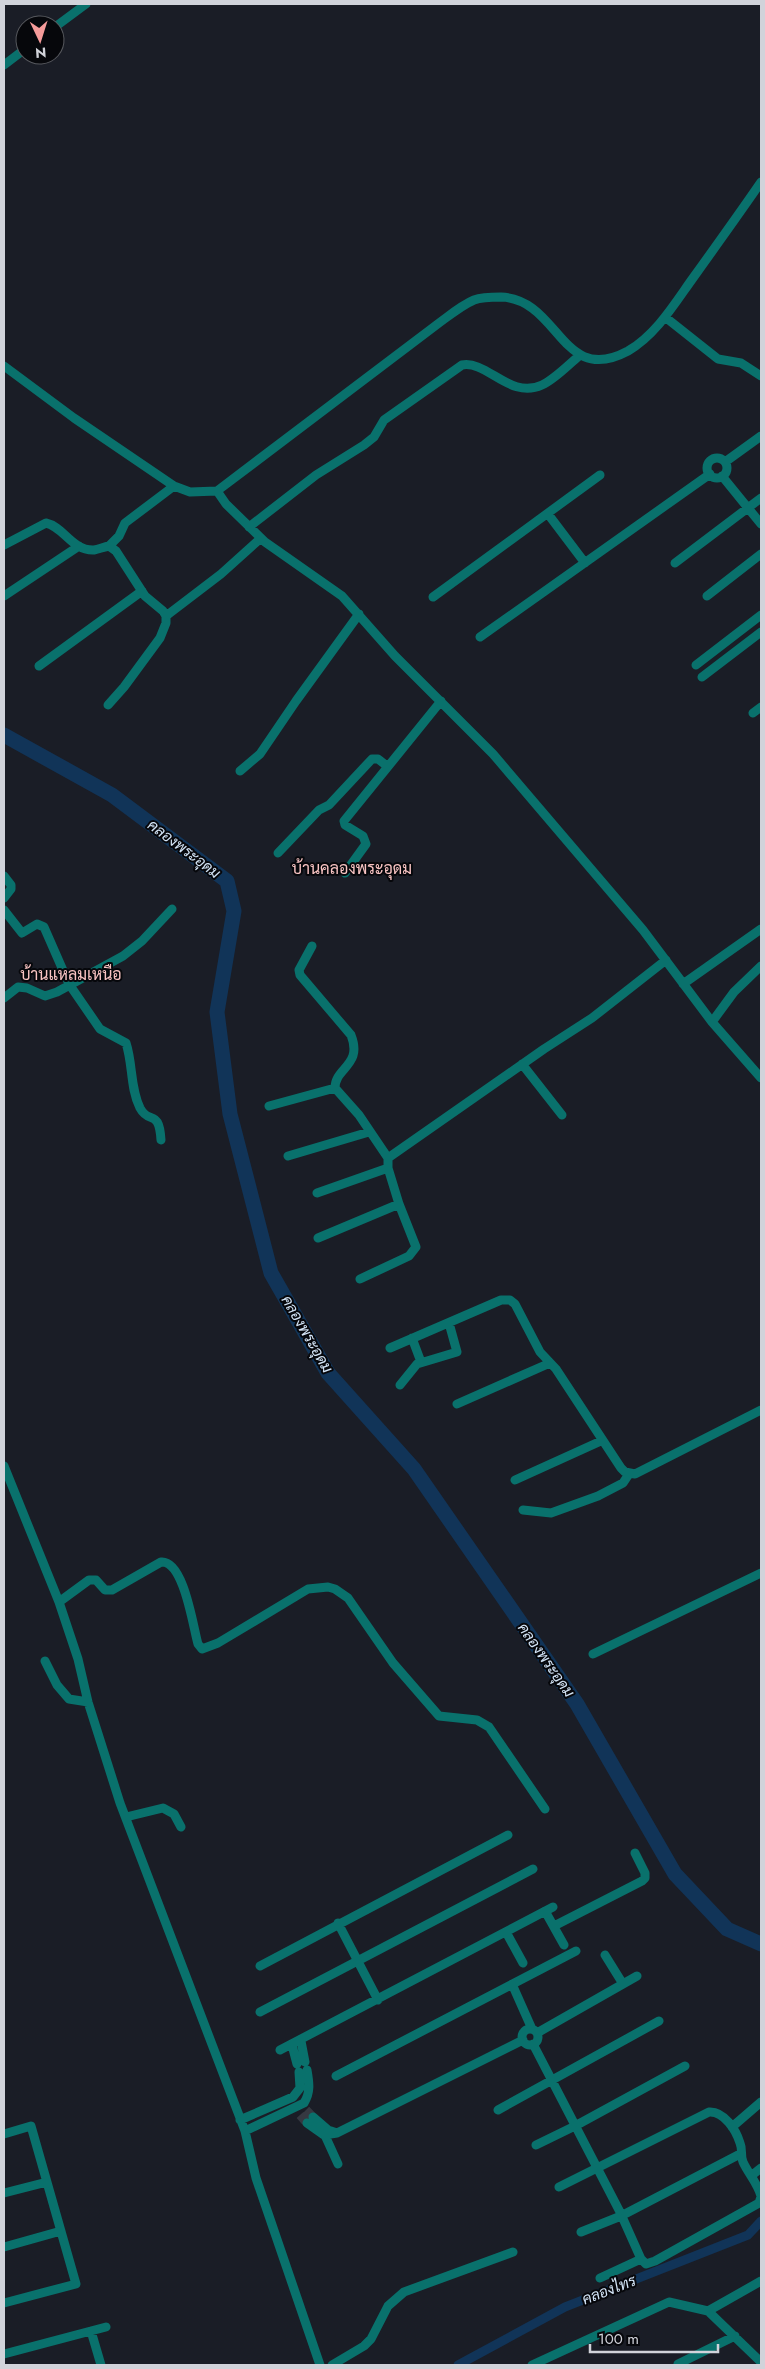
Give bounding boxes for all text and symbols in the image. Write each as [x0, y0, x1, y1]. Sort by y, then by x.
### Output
north arrow [15, 15, 65, 65]
text: N [35, 43, 47, 63]
water label: คลองพระอุดม [143, 814, 225, 884]
district label: บ้านคลองพระอุดม [292, 857, 412, 880]
district label: บ้านแหลมเหนือ [20, 963, 122, 986]
water label: คลองพระอุดม [276, 1291, 338, 1377]
water label: คลองพระอุดม [512, 1618, 580, 1702]
water label: คลองไทร [579, 2269, 640, 2310]
scale bar [590, 2322, 718, 2354]
text: 100 m [598, 2328, 639, 2350]

